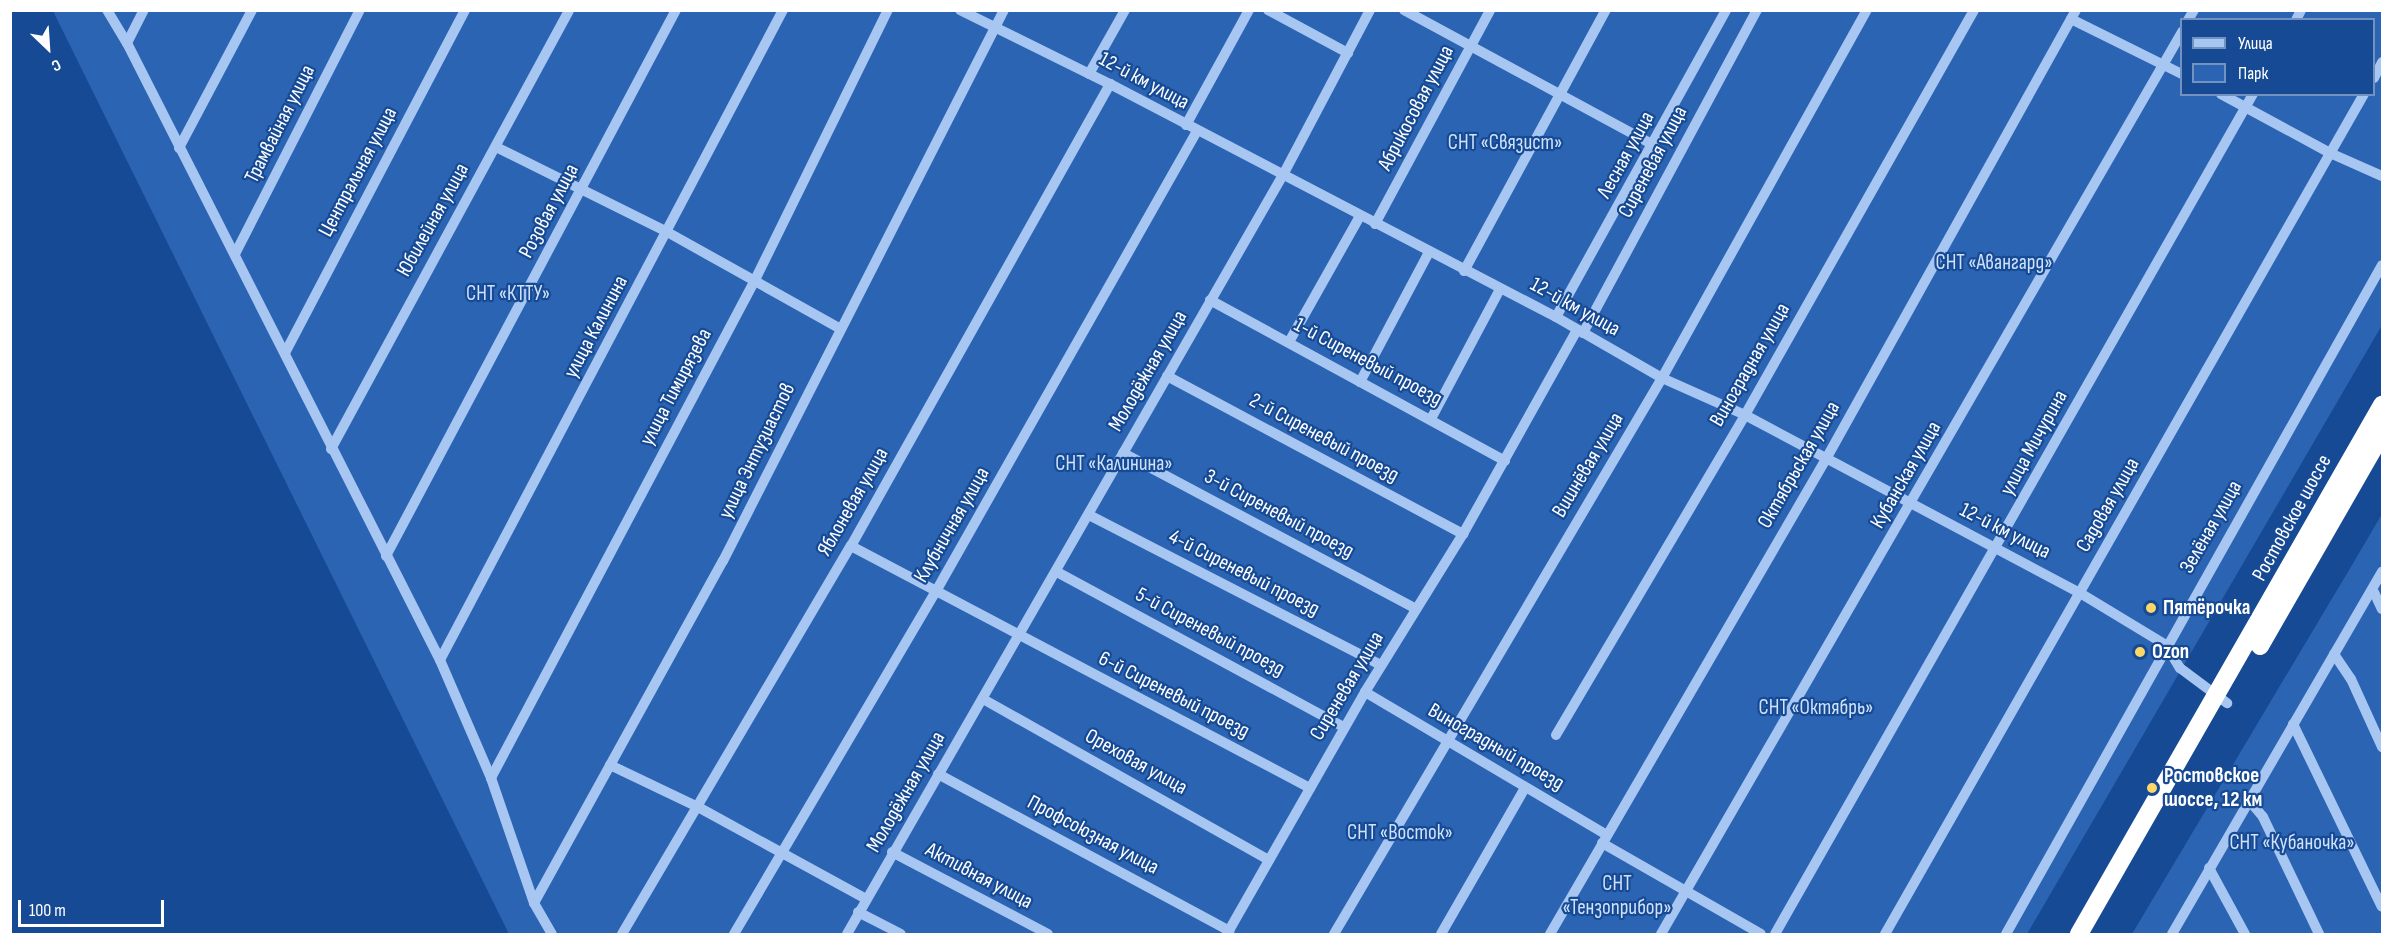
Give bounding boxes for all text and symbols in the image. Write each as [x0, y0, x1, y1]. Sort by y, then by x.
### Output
north arrow [18, 18, 78, 78]
legend [2180, 18, 2375, 96]
text: Улица [2238, 33, 2273, 54]
street label: Абрикосовая улица [1373, 41, 1459, 175]
street label: 12-й км улица [1095, 47, 1193, 115]
text: С [48, 54, 64, 75]
street label: Трамвайная улица [239, 61, 321, 187]
text: Парк [2238, 63, 2268, 84]
street label: Сиреневая улица [1613, 102, 1693, 222]
street label: Центральная улица [313, 103, 403, 241]
street label: Лесная улица [1592, 107, 1660, 203]
park label: СНТ «Связист» [1448, 130, 1562, 156]
street label: Юбилейная улица [392, 159, 474, 281]
street label: Розовая улица [514, 160, 584, 262]
park label: СНТ «Авангард» [1935, 250, 2053, 276]
street label: улица Калинина [559, 272, 633, 382]
street label: 12-й км улица [1526, 272, 1624, 342]
park label: СНТ «КТТУ» [466, 281, 550, 307]
street label: Виноградная улица [1705, 299, 1795, 431]
street label: Молодёжная улица [1103, 306, 1193, 436]
street label: 1-й Сиреневый проезд [1290, 312, 1446, 412]
street label: улица Тимирязева [635, 324, 717, 450]
street label: улица Энтузиастов [713, 379, 801, 523]
street label: улица Мичурина [1995, 386, 2073, 500]
street label: 2-й Сиреневый проезд [1245, 388, 1403, 488]
street label: Октябрьская улица [1753, 397, 1845, 533]
street label: Вишнёвая улица [1547, 408, 1629, 522]
street label: Кубанская улица [1865, 417, 1947, 533]
street label: Яблоневая улица [812, 443, 894, 561]
street label: Ростовское шоссе [2247, 450, 2337, 586]
park label: СНТ «Калинина» [1055, 451, 1173, 477]
street label: Садовая улица [2071, 453, 2145, 557]
street label: Клубничная улица [909, 463, 995, 587]
street label: 3-й Сиреневый проезд [1200, 464, 1358, 564]
street label: Зелёная улица [2174, 476, 2248, 578]
street label: 12-й км улица [1955, 497, 2055, 565]
street label: 4-й Сиреневый проезд [1164, 524, 1324, 622]
street label: 5-й Сиреневый проезд [1131, 582, 1289, 682]
place label: Пятёрочка [2163, 595, 2250, 621]
marker: Пятёрочка [2144, 601, 2158, 615]
street label: Сиреневая улица [1305, 627, 1389, 745]
place label: Ozon [2152, 639, 2189, 665]
marker: Ozon [2133, 645, 2147, 659]
street label: 6-й Сиреневый проезд [1094, 646, 1254, 744]
park label: СНТ «Октябрь» [1759, 695, 1873, 721]
street label: Виноградный проезд [1424, 698, 1568, 796]
street label: Ореховая улица [1081, 724, 1191, 800]
street label: Молодёжная улица [861, 727, 951, 857]
place label: Ростовское шоссе, 12 км [2164, 763, 2262, 813]
marker: Ростовское шоссе, 12 км [2145, 781, 2159, 795]
street label: Профсоюзная улица [1023, 790, 1163, 880]
park label: СНТ «Восток» [1347, 820, 1453, 846]
park label: СНТ «Кубаночка» [2229, 830, 2355, 856]
street label: Активная улица [921, 837, 1037, 915]
park label: СНТ «Тензоприбор» [1562, 871, 1672, 921]
scale bar [21, 888, 166, 926]
text: 100 m [29, 900, 66, 921]

